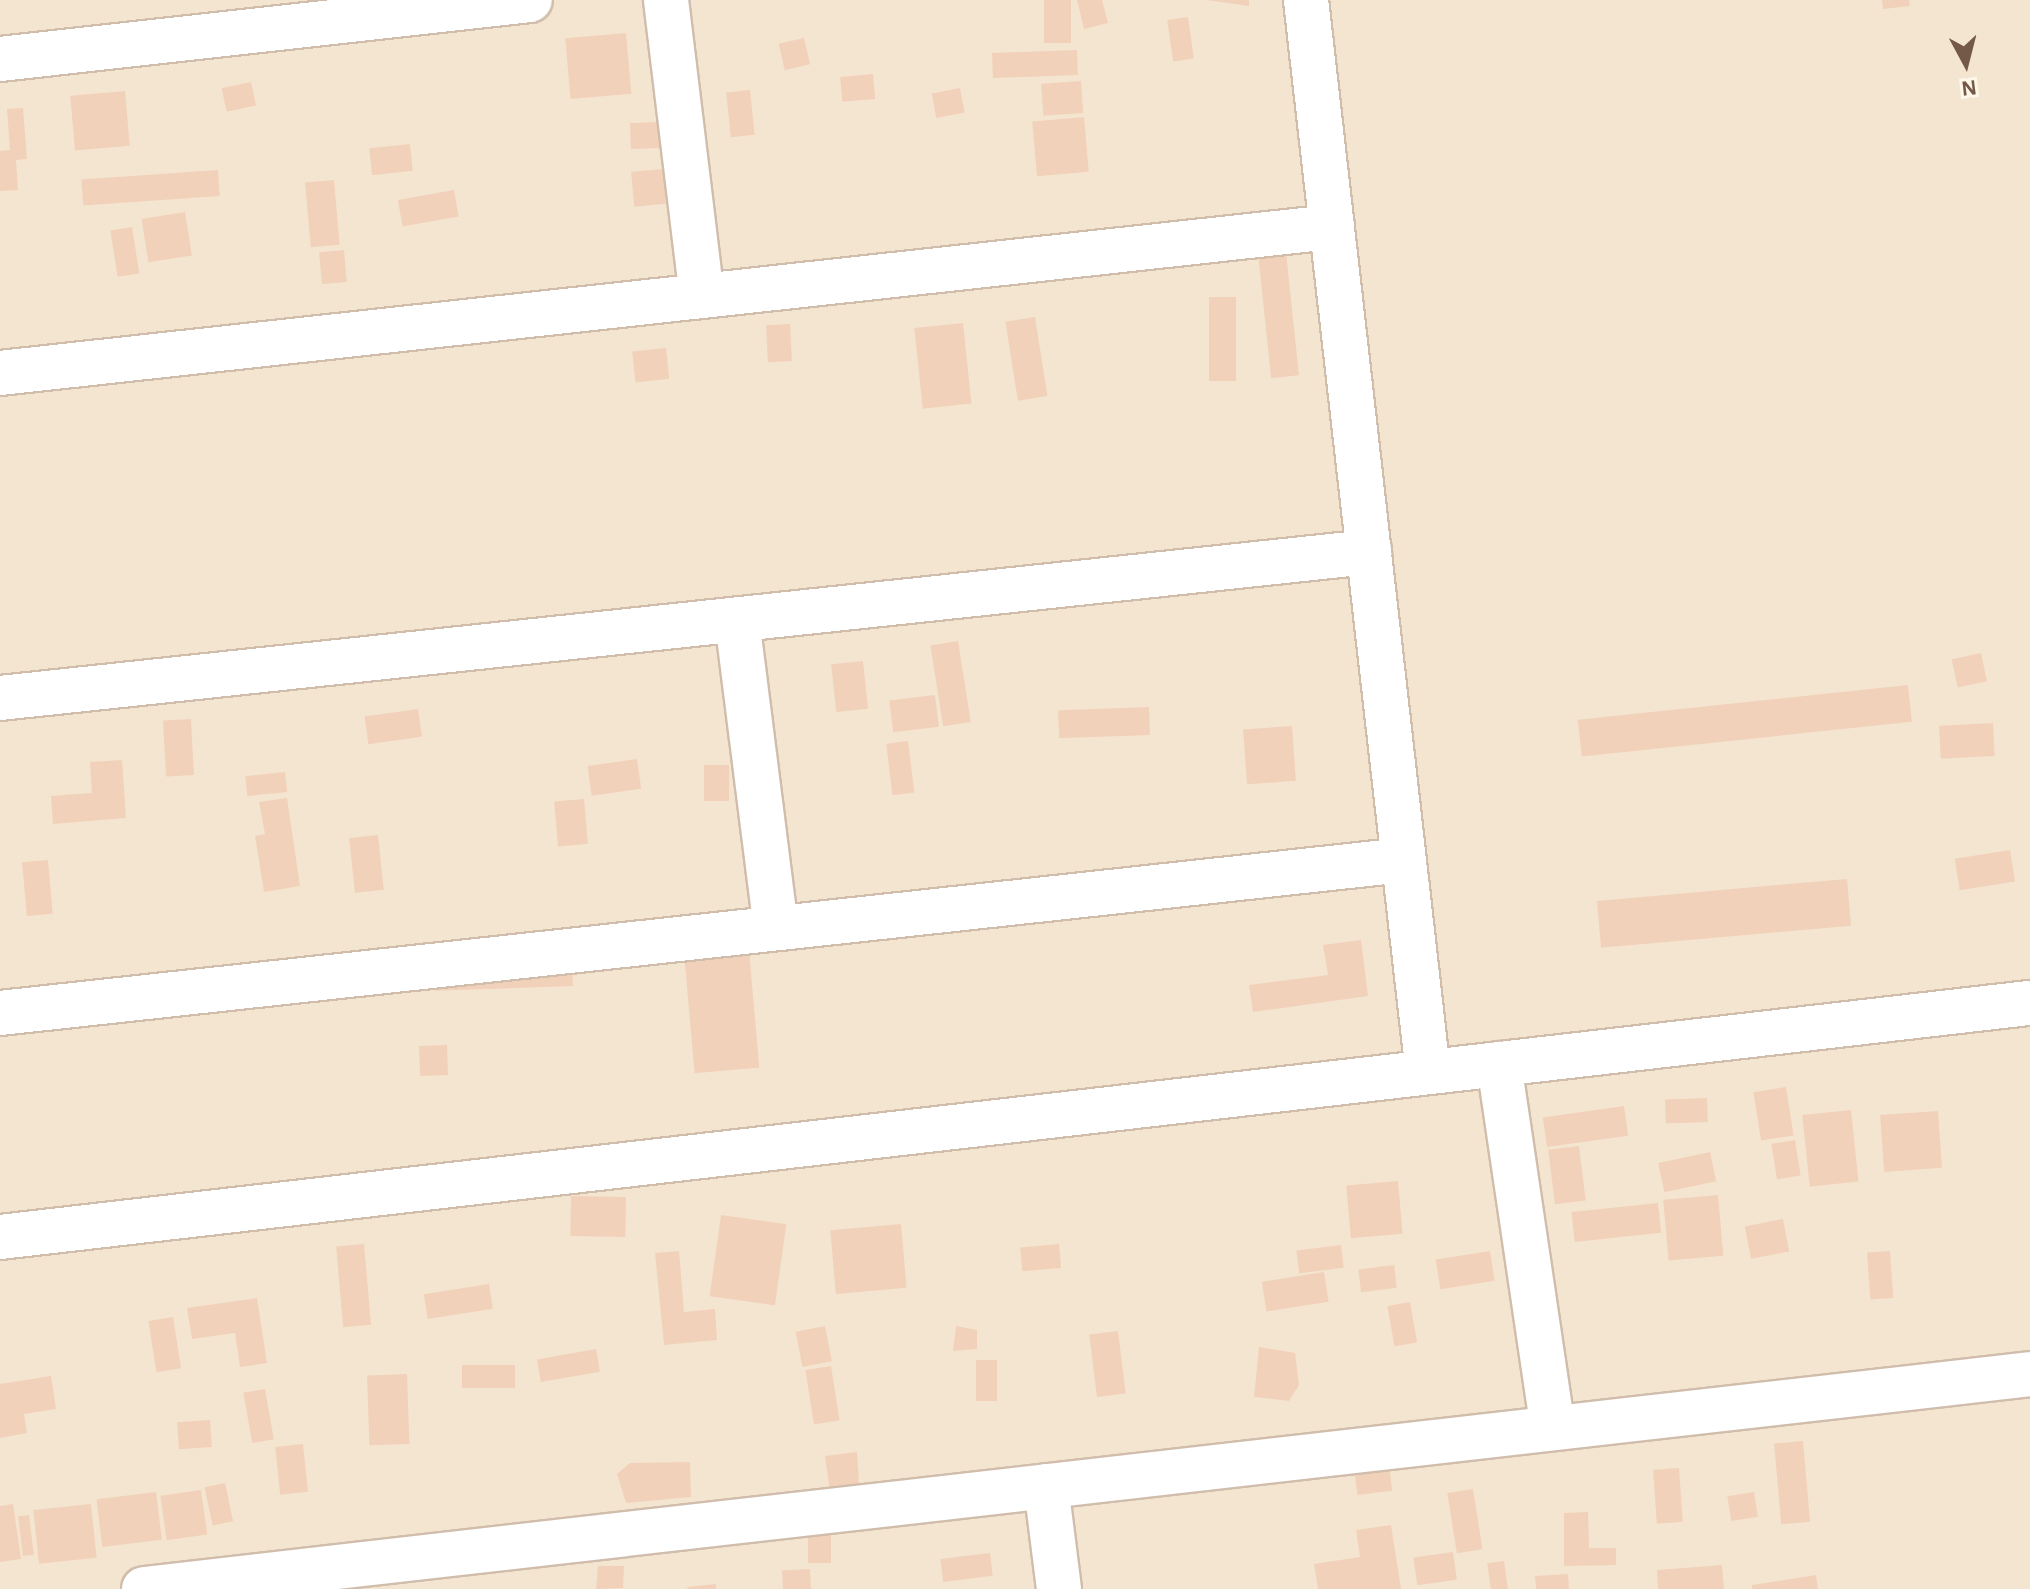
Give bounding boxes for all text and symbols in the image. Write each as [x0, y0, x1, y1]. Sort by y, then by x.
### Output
north arrow [1926, 24, 2006, 104]
text: N [1960, 76, 1978, 100]

